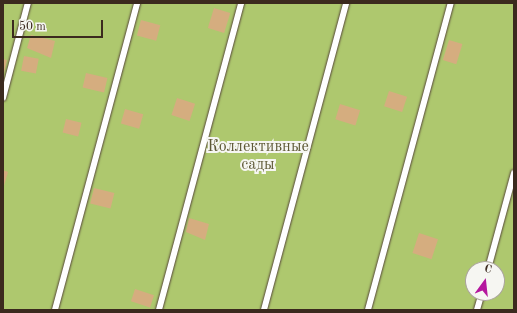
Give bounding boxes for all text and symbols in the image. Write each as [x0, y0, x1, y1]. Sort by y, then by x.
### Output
scale bar [14, 12, 105, 38]
text: 50 m [19, 21, 46, 33]
park label: Коллективные сады [207, 137, 309, 175]
north arrow [465, 261, 505, 301]
text: С [483, 264, 493, 276]

